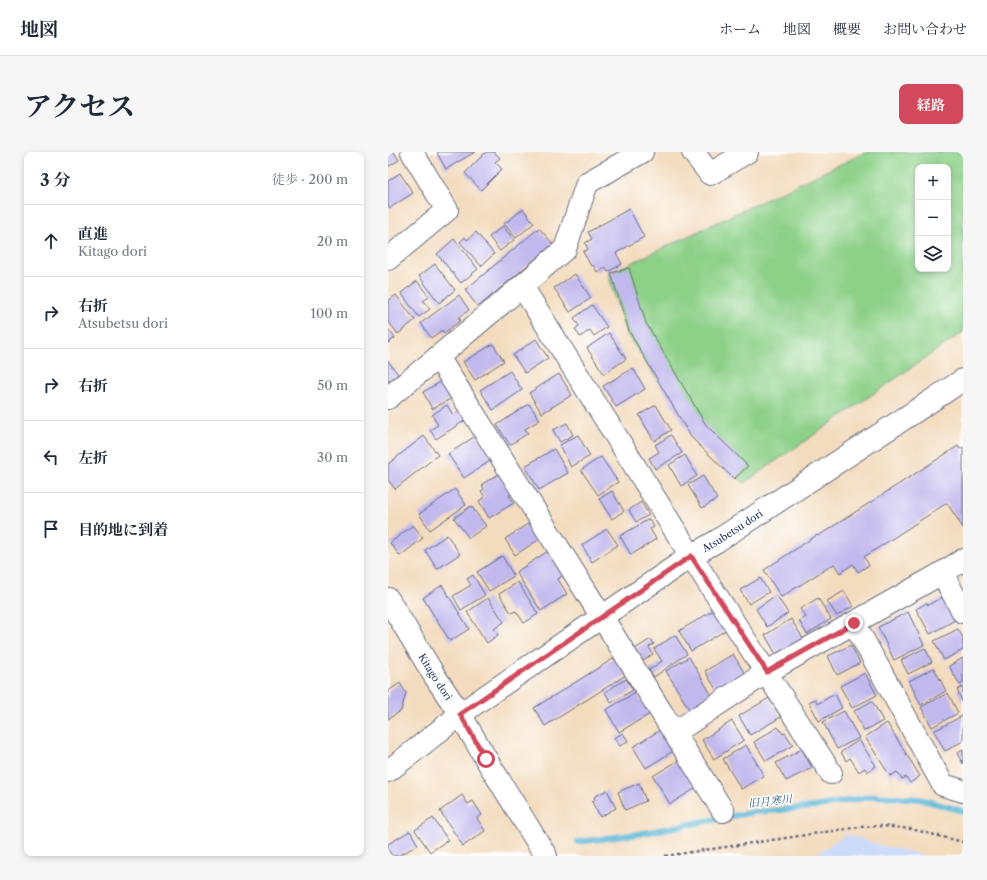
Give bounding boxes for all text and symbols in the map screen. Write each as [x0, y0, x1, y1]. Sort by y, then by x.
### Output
text: 地図 [20, 18, 58, 41]
text: ホーム [719, 20, 761, 38]
text: 地図 [783, 20, 811, 38]
text: 概要 [833, 20, 861, 38]
text: お問い合わせ [883, 20, 967, 38]
button: 経路 [899, 84, 963, 124]
text: アクセス [24, 89, 135, 123]
map controls [915, 164, 951, 272]
button: + [915, 164, 951, 200]
text: 3 分 [40, 170, 71, 190]
text: 徒歩 · 200 m [272, 171, 348, 187]
button: − [915, 200, 951, 236]
text: 直進 [78, 224, 108, 243]
icon: ahead [40, 230, 62, 252]
text: 20 m [317, 233, 348, 249]
button: layers [915, 236, 951, 272]
text: Kitago dori [78, 243, 147, 259]
text: 右折 [78, 296, 108, 315]
icon: right [40, 302, 62, 324]
text: 100 m [310, 305, 348, 321]
text: Atsubetsu dori [78, 315, 168, 331]
icon: right [40, 374, 62, 396]
text: 右折 [78, 376, 108, 395]
text: 50 m [317, 377, 348, 393]
icon: left [40, 446, 62, 468]
text: 左折 [78, 448, 108, 467]
text: 30 m [317, 449, 348, 465]
street label: Atsubetsu dori [699, 507, 765, 556]
icon: arrive [40, 518, 62, 540]
text: 目的地に到着 [78, 520, 168, 539]
route end [845, 614, 863, 632]
street label: Kitago dori [415, 651, 455, 703]
route start [477, 750, 495, 768]
water label: 旧月寒川 [747, 792, 794, 810]

